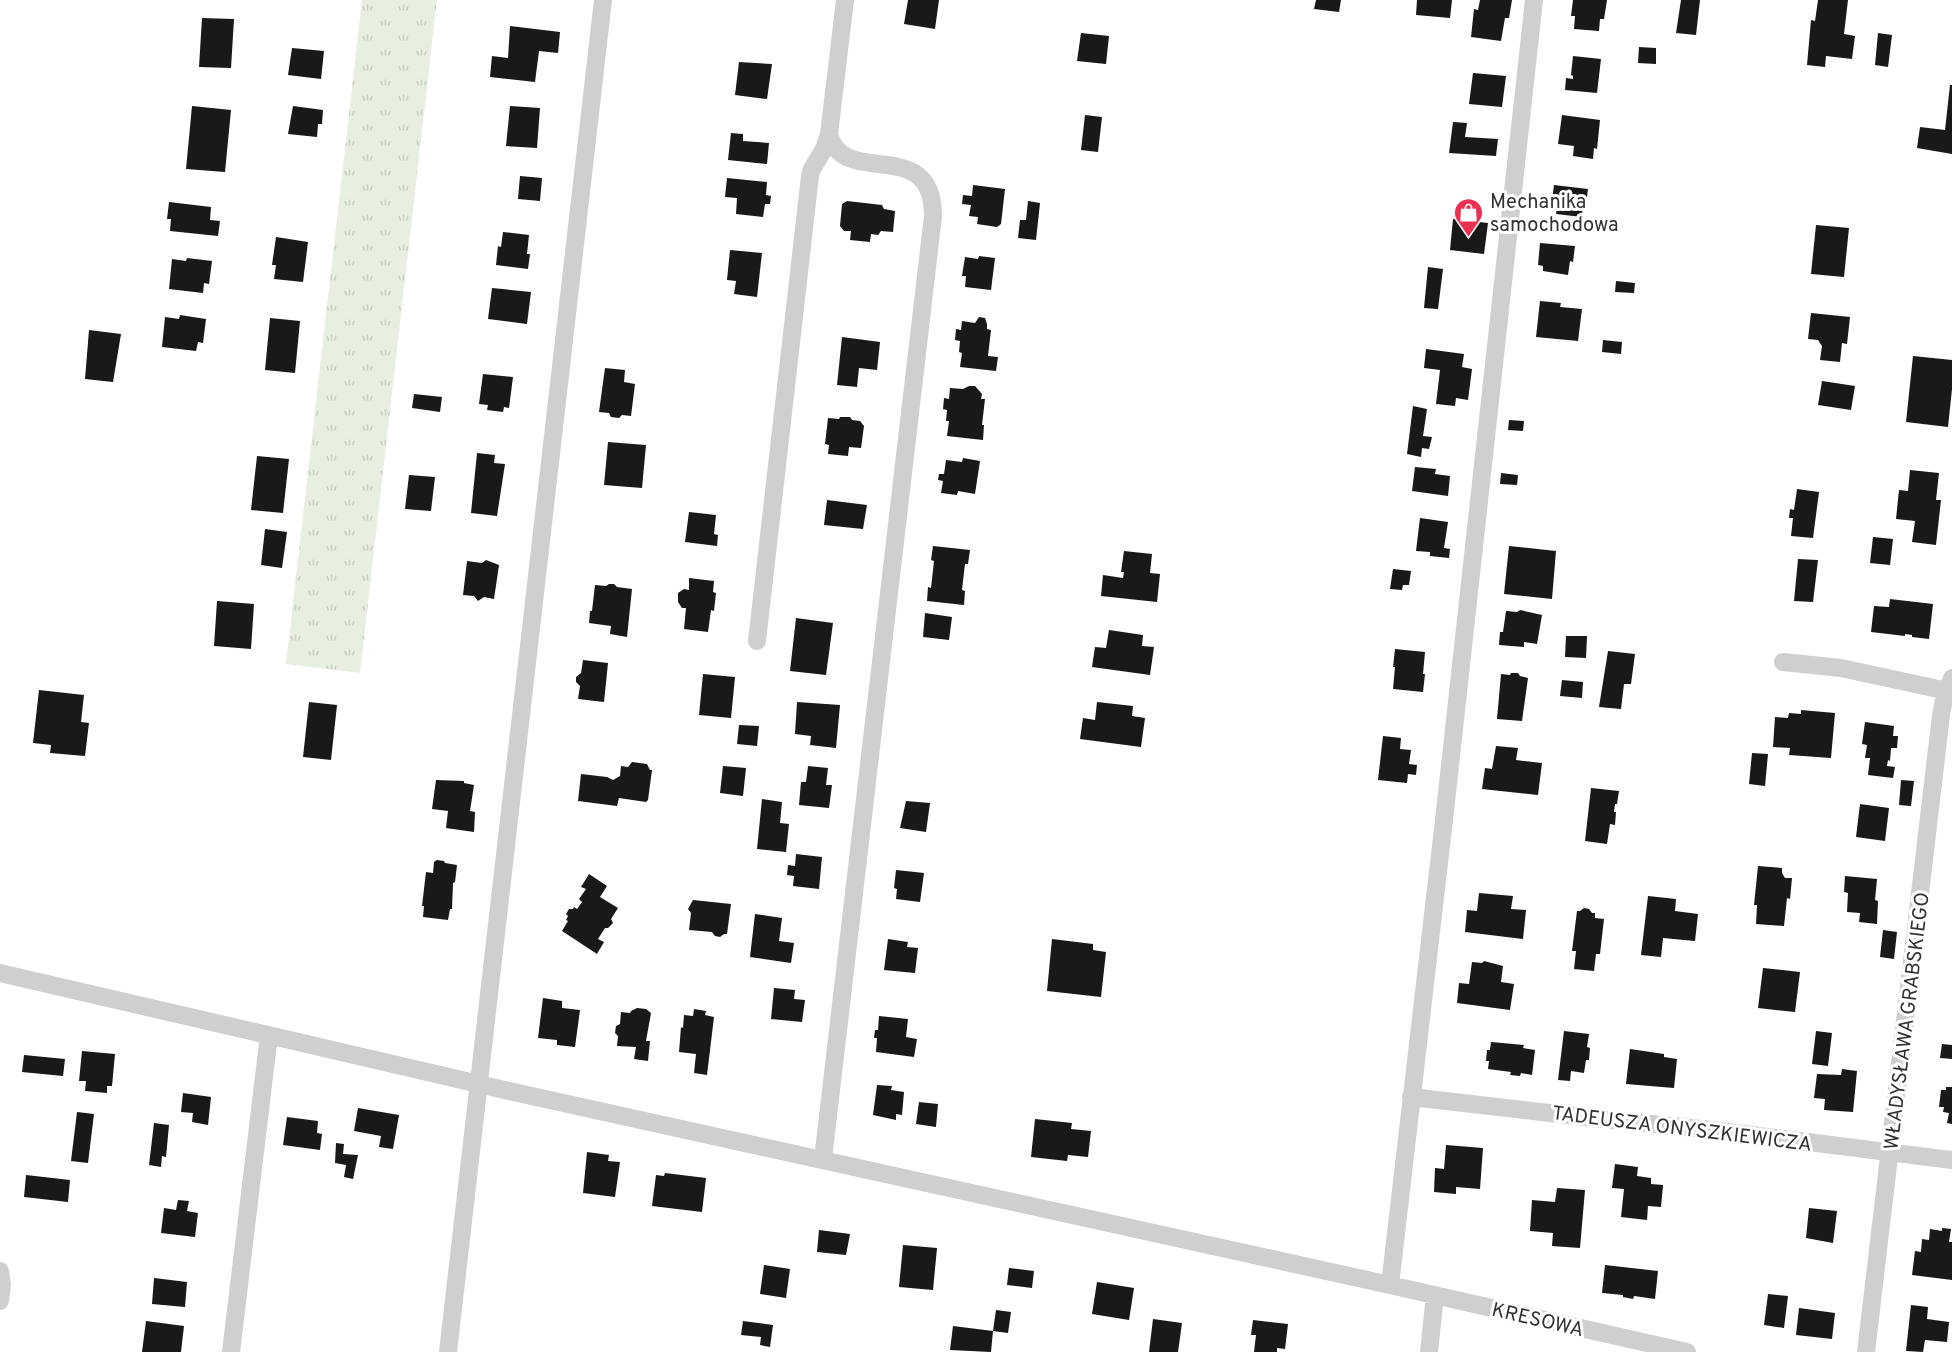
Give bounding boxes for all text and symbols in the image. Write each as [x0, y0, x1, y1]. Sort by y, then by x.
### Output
place label: Mechanika samochodowa [1490, 190, 1619, 239]
shop icon: Mechanika samochodowa [1453, 196, 1485, 238]
street label: WŁADYSŁAWA GRABSKIEGO [1879, 891, 1937, 1152]
street label: TADEUSZA ONYSZKIEWICZA [1550, 1101, 1813, 1159]
street label: KRESOWA [1489, 1298, 1586, 1344]

